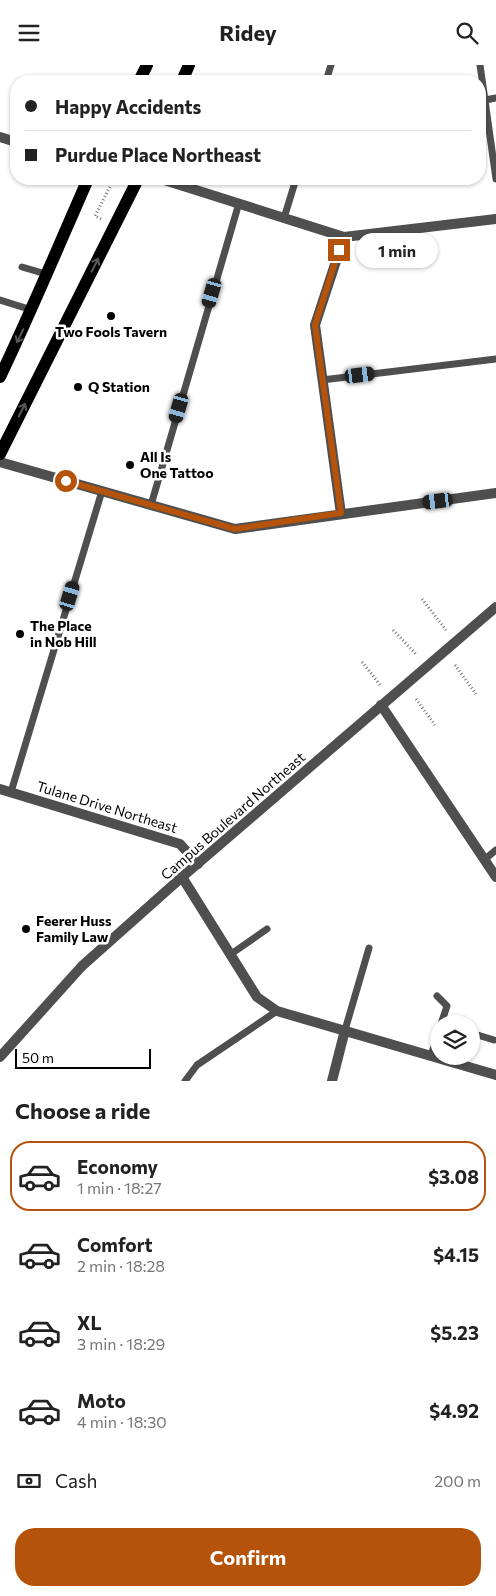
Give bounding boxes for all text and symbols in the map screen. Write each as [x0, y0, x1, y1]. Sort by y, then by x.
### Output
icon: menu [15, 19, 43, 47]
text: Ridey [219, 19, 277, 46]
icon: search [453, 19, 481, 47]
text: Happy Accidents [55, 95, 201, 118]
text: Purdue Place Northeast [55, 143, 261, 166]
callout: 1 min [356, 233, 439, 267]
route end [328, 239, 350, 261]
text: 1 min [378, 241, 416, 260]
one-way arrow [91, 258, 100, 273]
car [200, 277, 223, 309]
marker: Two Fools Tavern [105, 310, 117, 322]
place label: Two Fools Tavern [55, 323, 167, 340]
one-way arrow [15, 328, 24, 343]
car [344, 366, 375, 384]
place label: Q Station [88, 378, 150, 395]
marker: Q Station [72, 381, 84, 393]
car [167, 392, 190, 424]
one-way arrow [18, 403, 27, 418]
place label: All Is One Tattoo [140, 448, 214, 481]
marker: All Is One Tattoo [124, 459, 136, 471]
route start [55, 470, 77, 492]
car [422, 492, 453, 510]
car [58, 579, 81, 613]
place label: The Place in Nob Hill [30, 617, 97, 650]
marker: The Place in Nob Hill [14, 628, 26, 640]
street label: Campus Boulevard Northeast [157, 748, 309, 883]
street label: Tulane Drive Northeast [35, 777, 180, 836]
place label: Feerer Huss Family Law [36, 912, 112, 945]
marker: Feerer Huss Family Law [20, 923, 32, 935]
map controls [430, 1015, 480, 1065]
button: layers [430, 1015, 480, 1065]
scale bar [15, 1046, 151, 1069]
text: 50 m [22, 1049, 54, 1066]
text: Choose a ride [15, 1097, 150, 1124]
icon: car [17, 1154, 62, 1199]
text: Economy [77, 1155, 158, 1178]
text: $3.08 [428, 1165, 479, 1188]
text: 1 min · 18:27 [77, 1178, 162, 1197]
icon: car [17, 1232, 62, 1277]
text: Comfort [77, 1233, 153, 1256]
text: $4.15 [433, 1243, 479, 1266]
text: 2 min · 18:28 [77, 1256, 165, 1275]
icon: car [17, 1310, 62, 1355]
text: XL [77, 1311, 102, 1334]
text: $5.23 [430, 1321, 479, 1344]
text: 3 min · 18:29 [77, 1334, 165, 1353]
icon: car [17, 1388, 62, 1433]
text: Moto [77, 1389, 126, 1412]
text: $4.92 [429, 1399, 479, 1422]
text: 4 min · 18:30 [77, 1412, 167, 1431]
icon: cash [15, 1467, 43, 1495]
text: Cash [55, 1469, 97, 1492]
text: 200 m [434, 1471, 481, 1490]
button: Confirm [15, 1528, 481, 1586]

